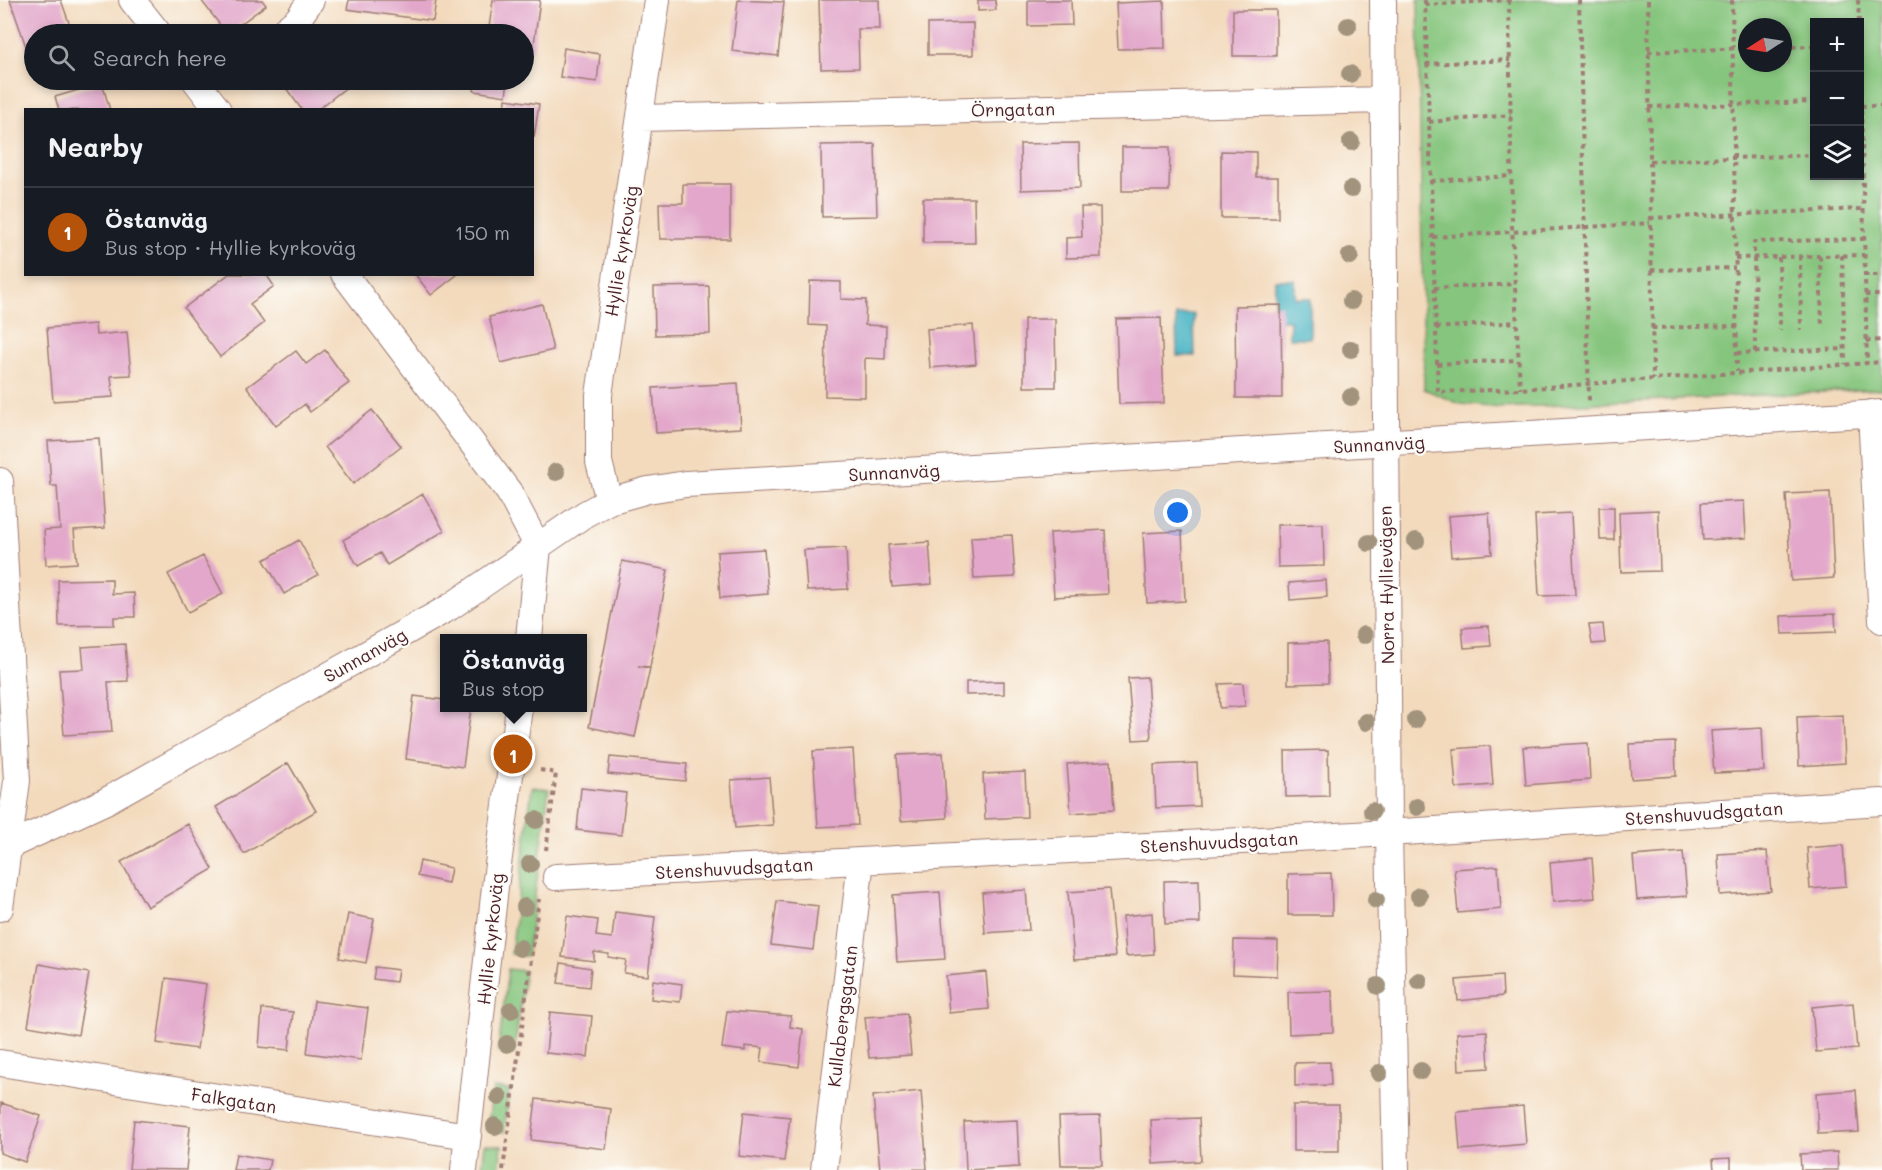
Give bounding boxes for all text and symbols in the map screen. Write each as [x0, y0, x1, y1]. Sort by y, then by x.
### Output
north arrow [1738, 18, 1792, 72]
map controls [1810, 18, 1864, 180]
button: + [1810, 18, 1864, 72]
search box [24, 24, 534, 90]
icon: search [45, 41, 78, 74]
text: Search here [93, 43, 227, 72]
button: − [1810, 72, 1864, 126]
street label: Örngatan [971, 96, 1055, 122]
button: layers [1810, 126, 1864, 180]
text: Nearby [48, 130, 143, 164]
street label: Hyllie kyrkoväg [599, 184, 643, 318]
text: Östanväg [105, 205, 208, 234]
text: 1 [63, 219, 72, 245]
text: 150 m [455, 219, 510, 245]
text: Bus stop · Hyllie kyrkoväg [105, 234, 356, 260]
street label: Sunnanväg [1333, 430, 1425, 458]
street label: Sunnanväg [848, 458, 940, 486]
your location [1163, 498, 1192, 527]
street label: Norra Hyllievägen [1373, 506, 1399, 664]
street label: Sunnanväg [319, 622, 411, 688]
popup [440, 634, 587, 712]
text: Östanväg [462, 646, 565, 675]
text: Bus stop [462, 675, 544, 701]
pin: 1 [494, 732, 532, 777]
street label: Stenshuvudsgatan [1624, 796, 1784, 830]
street label: Stenshuvudsgatan [1139, 826, 1299, 858]
street label: Stenshuvudsgatan [654, 852, 814, 884]
street label: Hyllie kyrkoväg [471, 872, 509, 1006]
street label: Kullabergsgatan [821, 944, 863, 1088]
street label: Falkgatan [190, 1081, 278, 1119]

